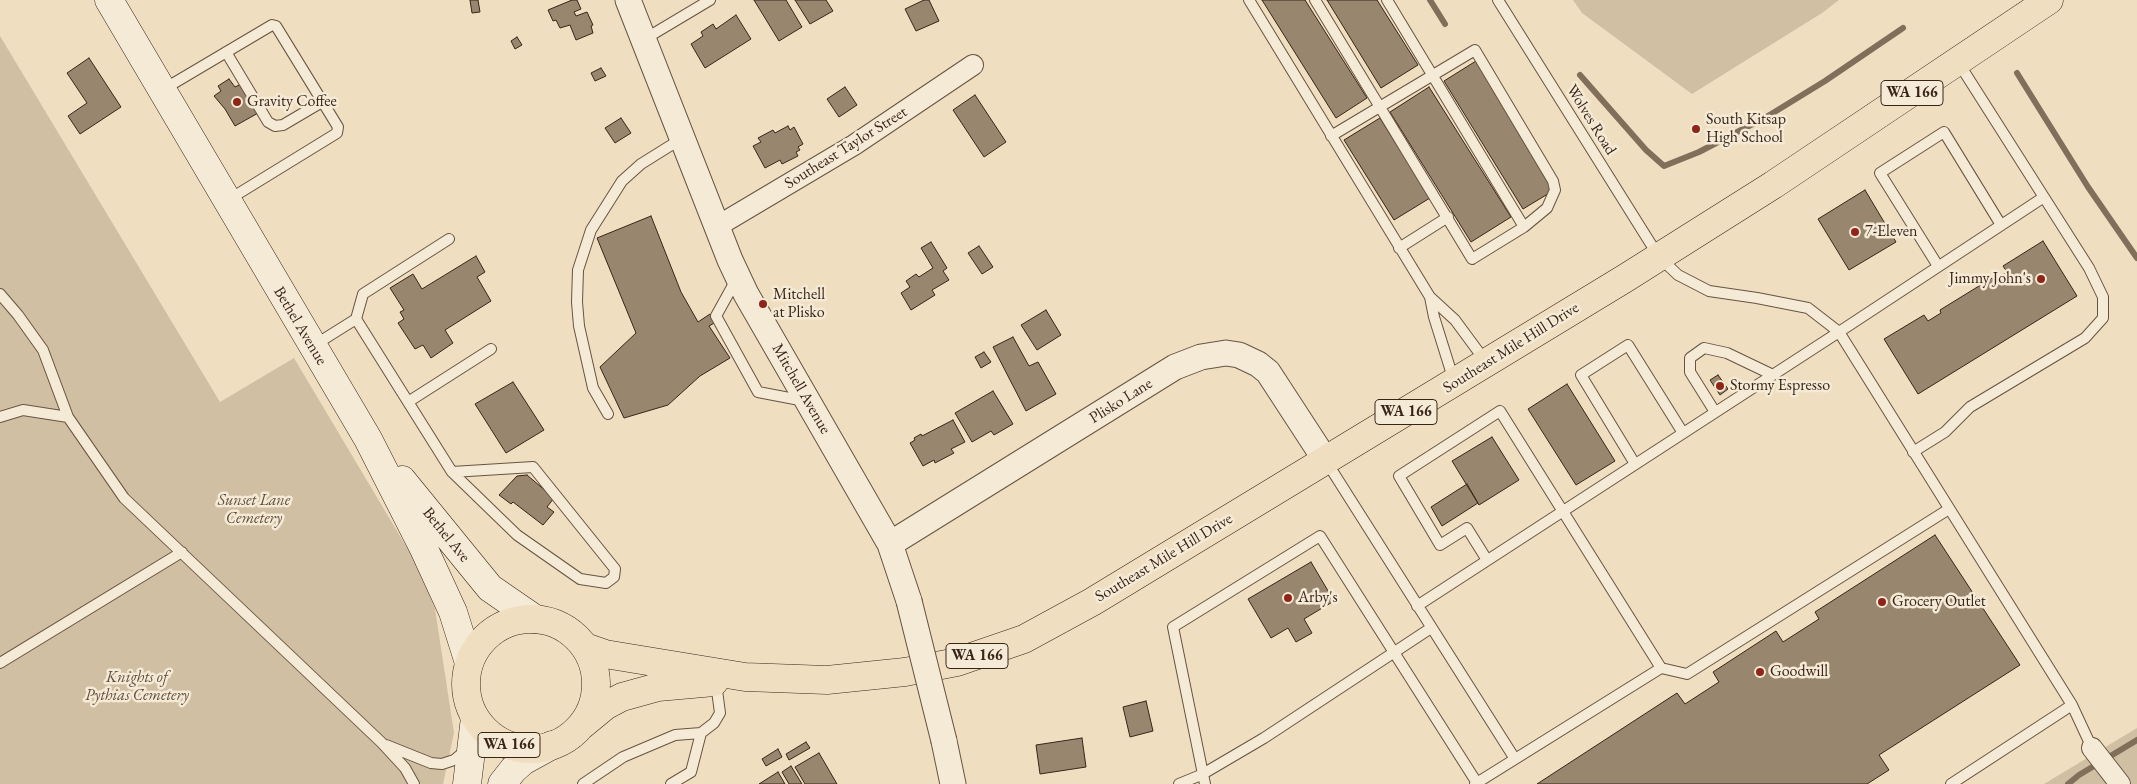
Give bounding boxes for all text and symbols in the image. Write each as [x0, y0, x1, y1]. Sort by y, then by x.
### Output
road number: WA 166 [1881, 80, 1943, 106]
street label: Wolves Road [1562, 81, 1620, 159]
place label: Gravity Coffee [247, 92, 337, 112]
marker: Gravity Coffee [231, 96, 243, 108]
street label: Southeast Taylor Street [781, 103, 911, 193]
place label: South Kitsap High School [1706, 110, 1786, 148]
marker: South Kitsap High School [1690, 123, 1702, 135]
place label: 7-Eleven [1865, 222, 1917, 242]
marker: 7-Eleven [1849, 226, 1861, 238]
place label: Jimmy John's [1949, 269, 2031, 289]
marker: Jimmy John's [2035, 273, 2047, 285]
street label: Bethel Avenue [269, 283, 331, 369]
place label: Mitchell at Plisko [773, 285, 825, 323]
marker: Mitchell at Plisko [757, 298, 769, 310]
street label: Southeast Mile Hill Drive [1440, 298, 1582, 398]
street label: Mitchell Avenue [767, 340, 835, 438]
street label: Plisko Lane [1086, 374, 1156, 428]
place label: Stormy Espresso [1730, 376, 1830, 396]
marker: Stormy Espresso [1714, 380, 1726, 392]
road number: WA 166 [1375, 400, 1437, 424]
park label: Sunset Lane Cemetery [218, 491, 290, 529]
street label: Bethel Ave [418, 504, 474, 566]
street label: Southeast Mile Hill Drive [1092, 509, 1236, 607]
place label: Arby's [1298, 588, 1338, 608]
marker: Arby's [1282, 592, 1294, 604]
place label: Grocery Outlet [1892, 592, 1986, 612]
marker: Grocery Outlet [1876, 596, 1888, 608]
road number: WA 166 [946, 644, 1008, 668]
place label: Goodwill [1770, 662, 1828, 682]
marker: Goodwill [1754, 666, 1766, 678]
park label: Knights of Pythias Cemetery [85, 668, 189, 706]
road number: WA 166 [478, 732, 540, 758]

